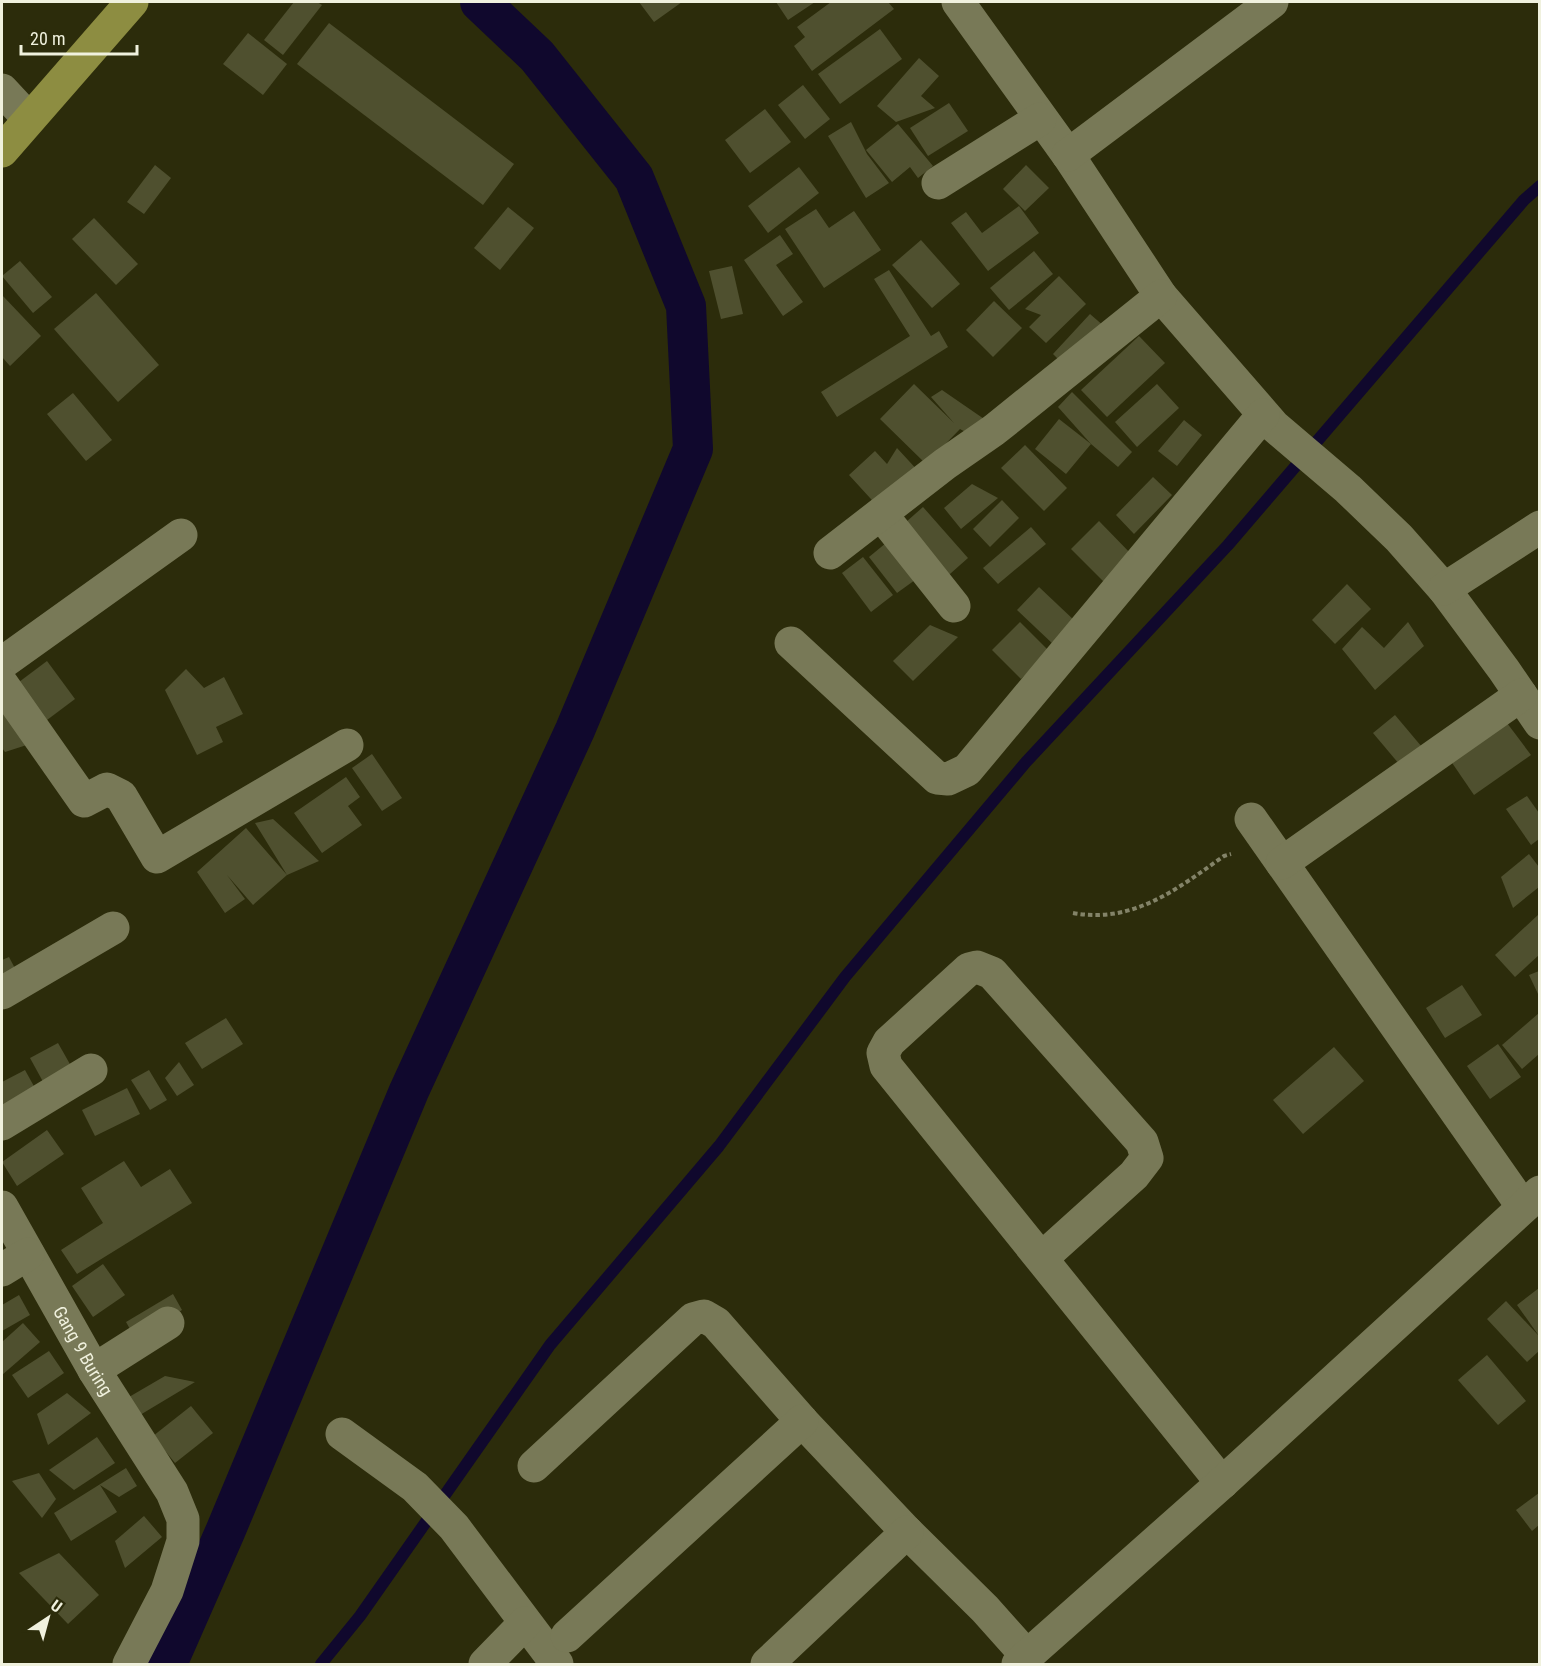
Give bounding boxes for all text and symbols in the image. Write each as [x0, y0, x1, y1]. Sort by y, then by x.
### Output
scale bar [21, 18, 136, 56]
text: 20 m [30, 28, 65, 49]
street label: Gang 9 Buring [49, 1302, 118, 1399]
north arrow [18, 1588, 78, 1648]
text: U [47, 1596, 66, 1617]

